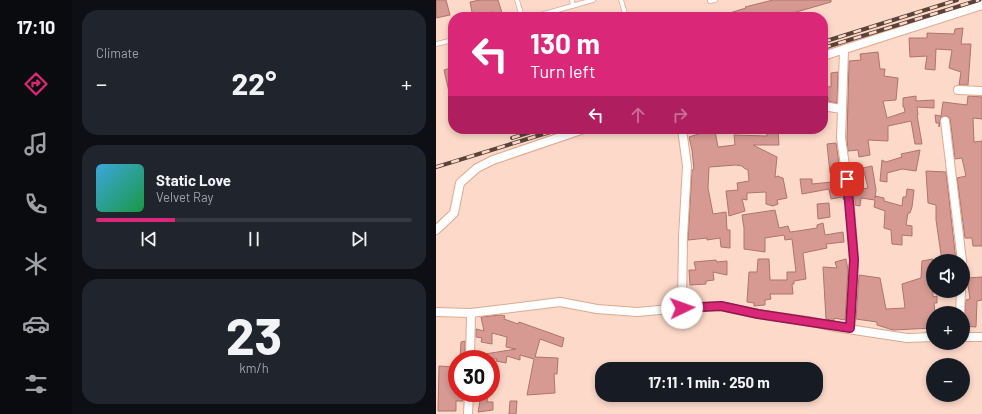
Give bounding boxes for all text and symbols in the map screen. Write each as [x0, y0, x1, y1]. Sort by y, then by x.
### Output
text: 17:10 [17, 16, 55, 38]
text: 130 m [530, 26, 600, 60]
icon: left [464, 28, 516, 80]
text: Climate [96, 45, 139, 61]
text: Turn left [530, 60, 596, 82]
text: 22° [232, 65, 276, 101]
icon: directions [22, 70, 50, 98]
text: − [96, 70, 107, 96]
text: + [401, 70, 412, 96]
icon: left [585, 104, 607, 126]
icon: ahead [627, 104, 649, 126]
icon: right [669, 104, 691, 126]
icon: music [22, 130, 50, 158]
pin [830, 162, 864, 196]
icon: arrive [836, 168, 858, 190]
text: Static Love [156, 171, 231, 189]
text: Velvet Ray [156, 189, 214, 205]
icon: phone [22, 190, 50, 218]
icon: previous [138, 228, 160, 250]
icon: pause [243, 228, 265, 250]
icon: next [348, 228, 370, 250]
icon: climate [22, 250, 50, 278]
map controls [926, 254, 970, 402]
button: sound [926, 254, 970, 298]
position arrow [661, 287, 703, 329]
text: 23 [226, 303, 282, 365]
button: + [926, 306, 970, 350]
icon: car [22, 310, 50, 338]
speed limit sign: 30 [448, 350, 500, 402]
button: − [926, 358, 970, 402]
text: km/h [239, 360, 269, 376]
icon: filters [22, 370, 50, 398]
text: 17:11 · 1 min · 250 m [648, 373, 770, 391]

